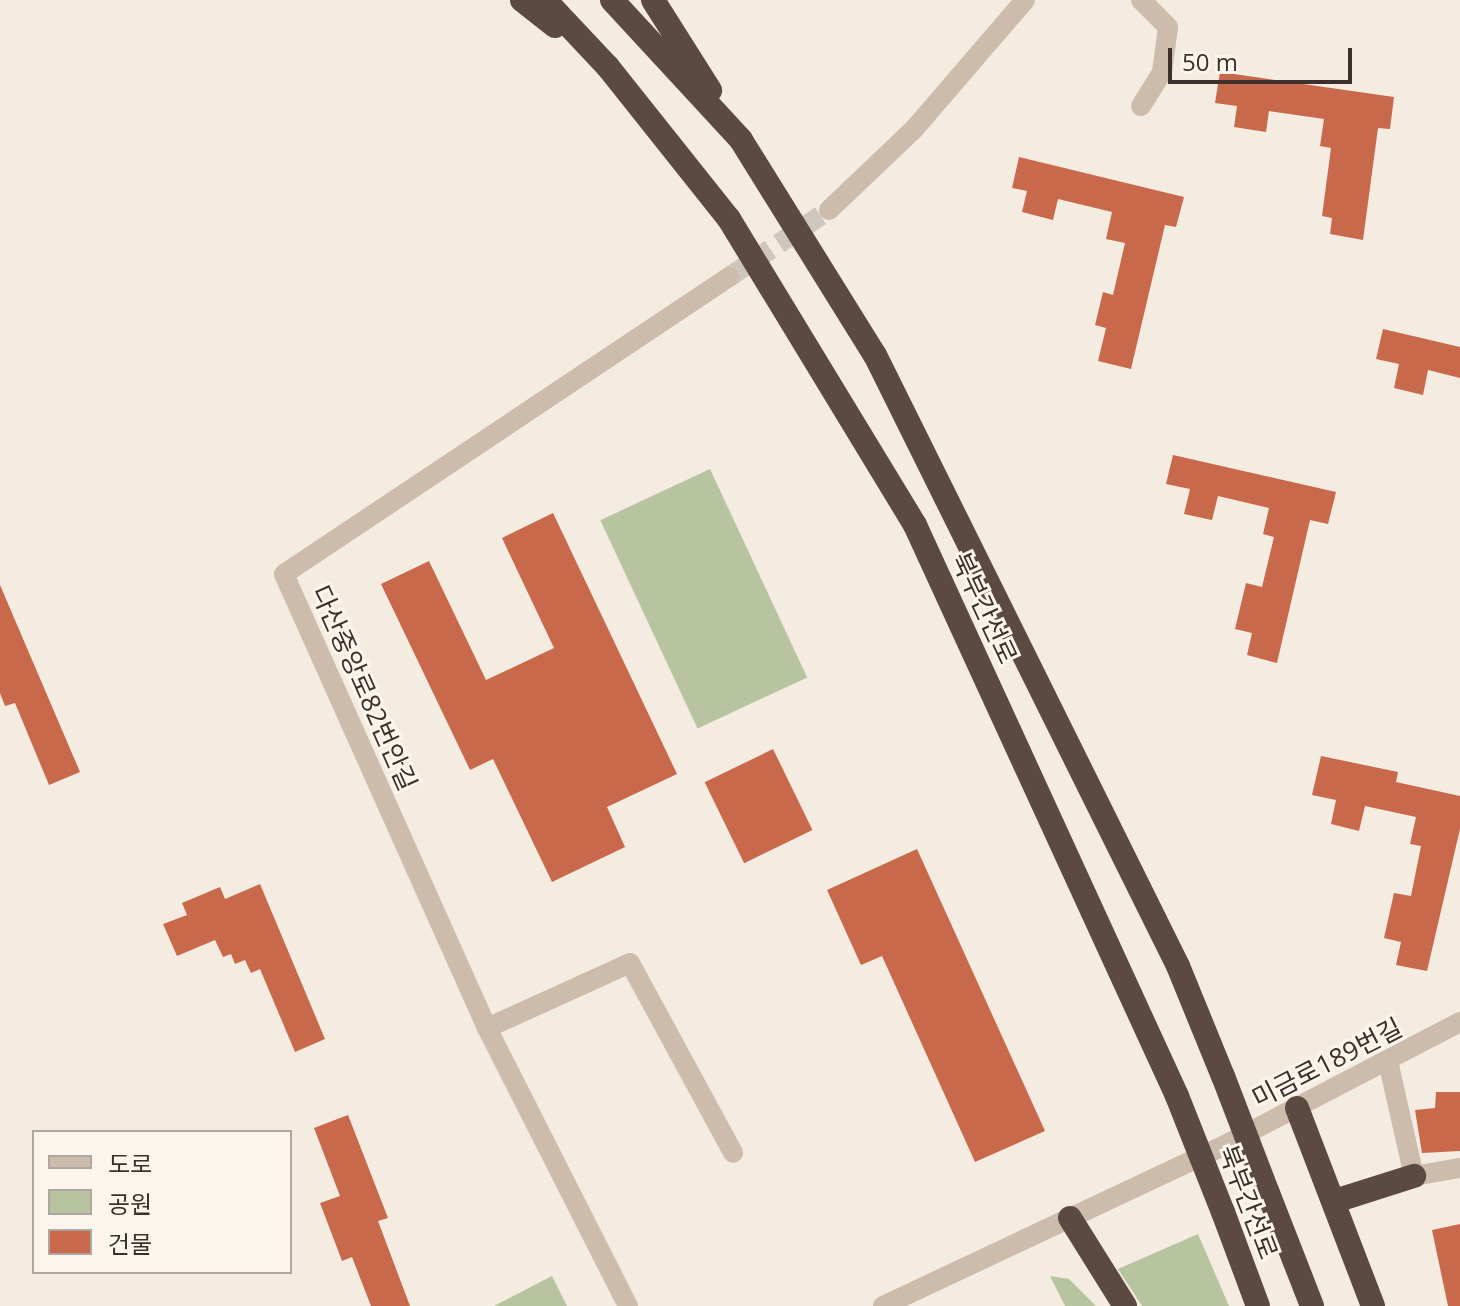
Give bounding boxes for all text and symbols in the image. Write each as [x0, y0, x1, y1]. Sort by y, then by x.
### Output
scale bar [1172, 32, 1356, 82]
text: 50 m [1182, 45, 1238, 78]
street label: 북부간선로 [945, 547, 1023, 669]
street label: 다산중앙로82번안길 [305, 581, 423, 795]
street label: 미금로189번길 [1247, 1012, 1407, 1114]
legend [32, 1130, 292, 1274]
street label: 북부간선로 [1212, 1141, 1284, 1263]
text: 도로 [108, 1147, 152, 1180]
text: 공원 [108, 1187, 152, 1220]
text: 건물 [108, 1227, 152, 1260]

